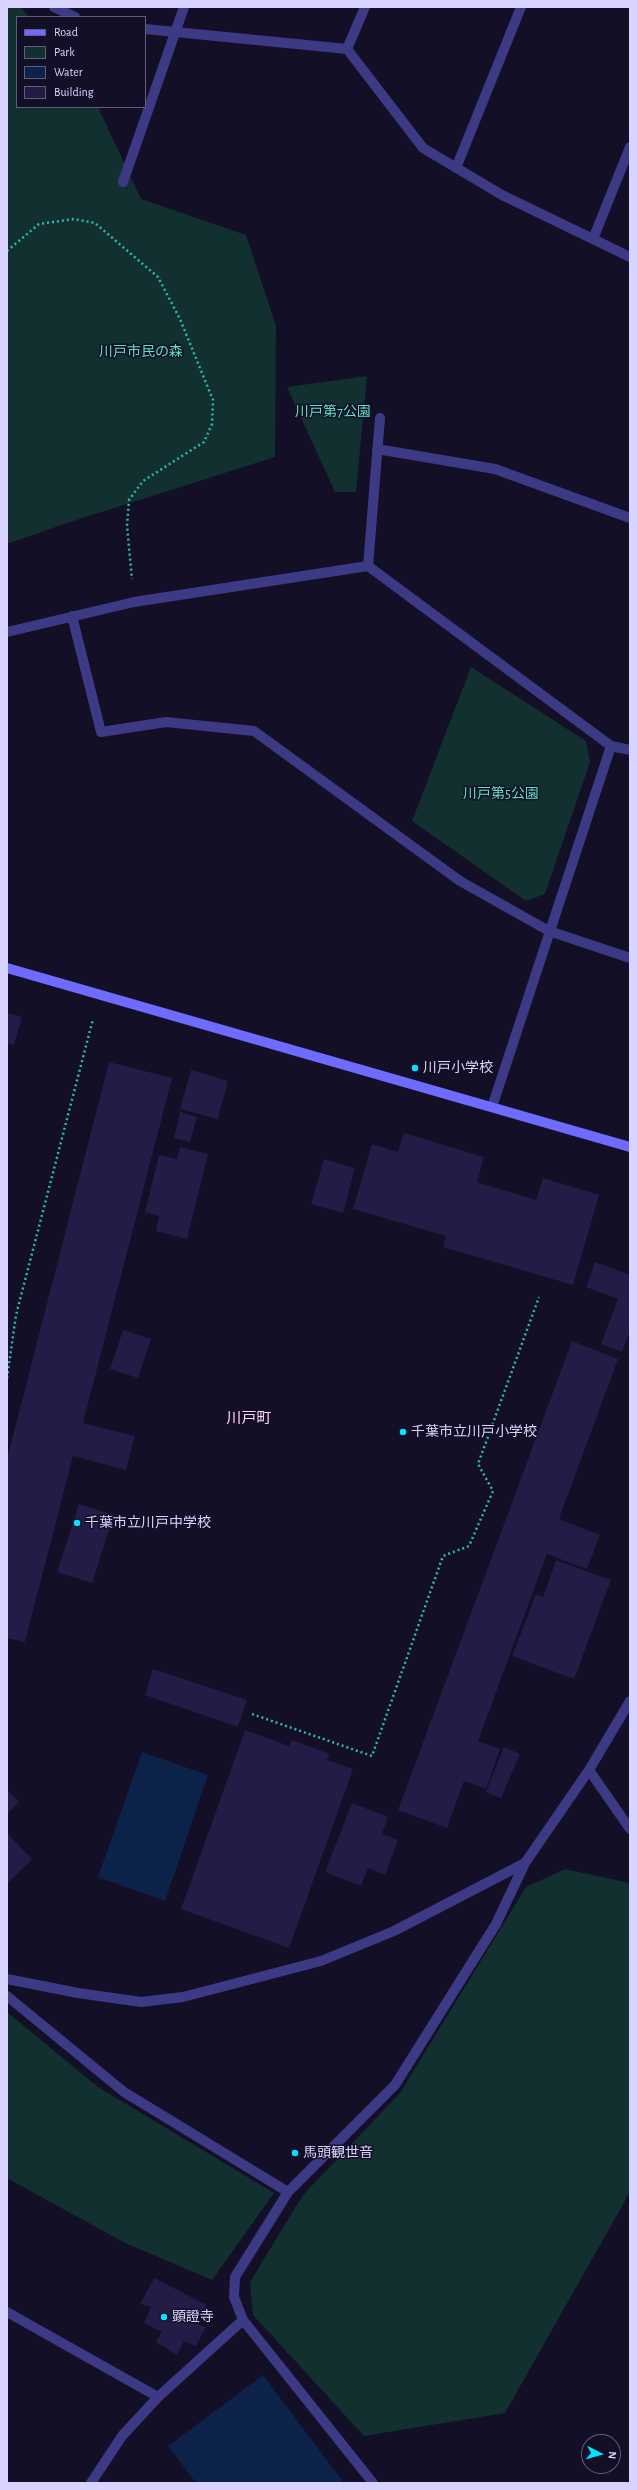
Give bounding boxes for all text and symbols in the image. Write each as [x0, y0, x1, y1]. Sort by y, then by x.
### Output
legend [16, 16, 146, 108]
text: Road [54, 26, 78, 38]
text: Park [54, 46, 75, 58]
text: Water [54, 66, 83, 78]
text: Building [54, 86, 94, 98]
park label: 川戸市民の森 [99, 344, 183, 360]
park label: 川戸第7公園 [295, 404, 371, 420]
park label: 川戸第5公園 [463, 786, 539, 802]
place label: 川戸小学校 [423, 1060, 493, 1076]
marker: 川戸小学校 [410, 1063, 420, 1073]
district label: 川戸町 [227, 1409, 271, 1427]
place label: 千葉市立川戸小学校 [411, 1424, 537, 1440]
marker: 千葉市立川戸小学校 [398, 1427, 408, 1437]
place label: 千葉市立川戸中学校 [85, 1515, 211, 1531]
marker: 千葉市立川戸中学校 [72, 1518, 82, 1528]
place label: 馬頭観世音 [303, 2145, 373, 2161]
marker: 馬頭観世音 [290, 2148, 300, 2158]
place label: 顕證寺 [172, 2309, 214, 2325]
marker: 顕證寺 [159, 2312, 169, 2322]
north arrow [581, 2434, 621, 2474]
text: N [607, 2451, 618, 2460]

